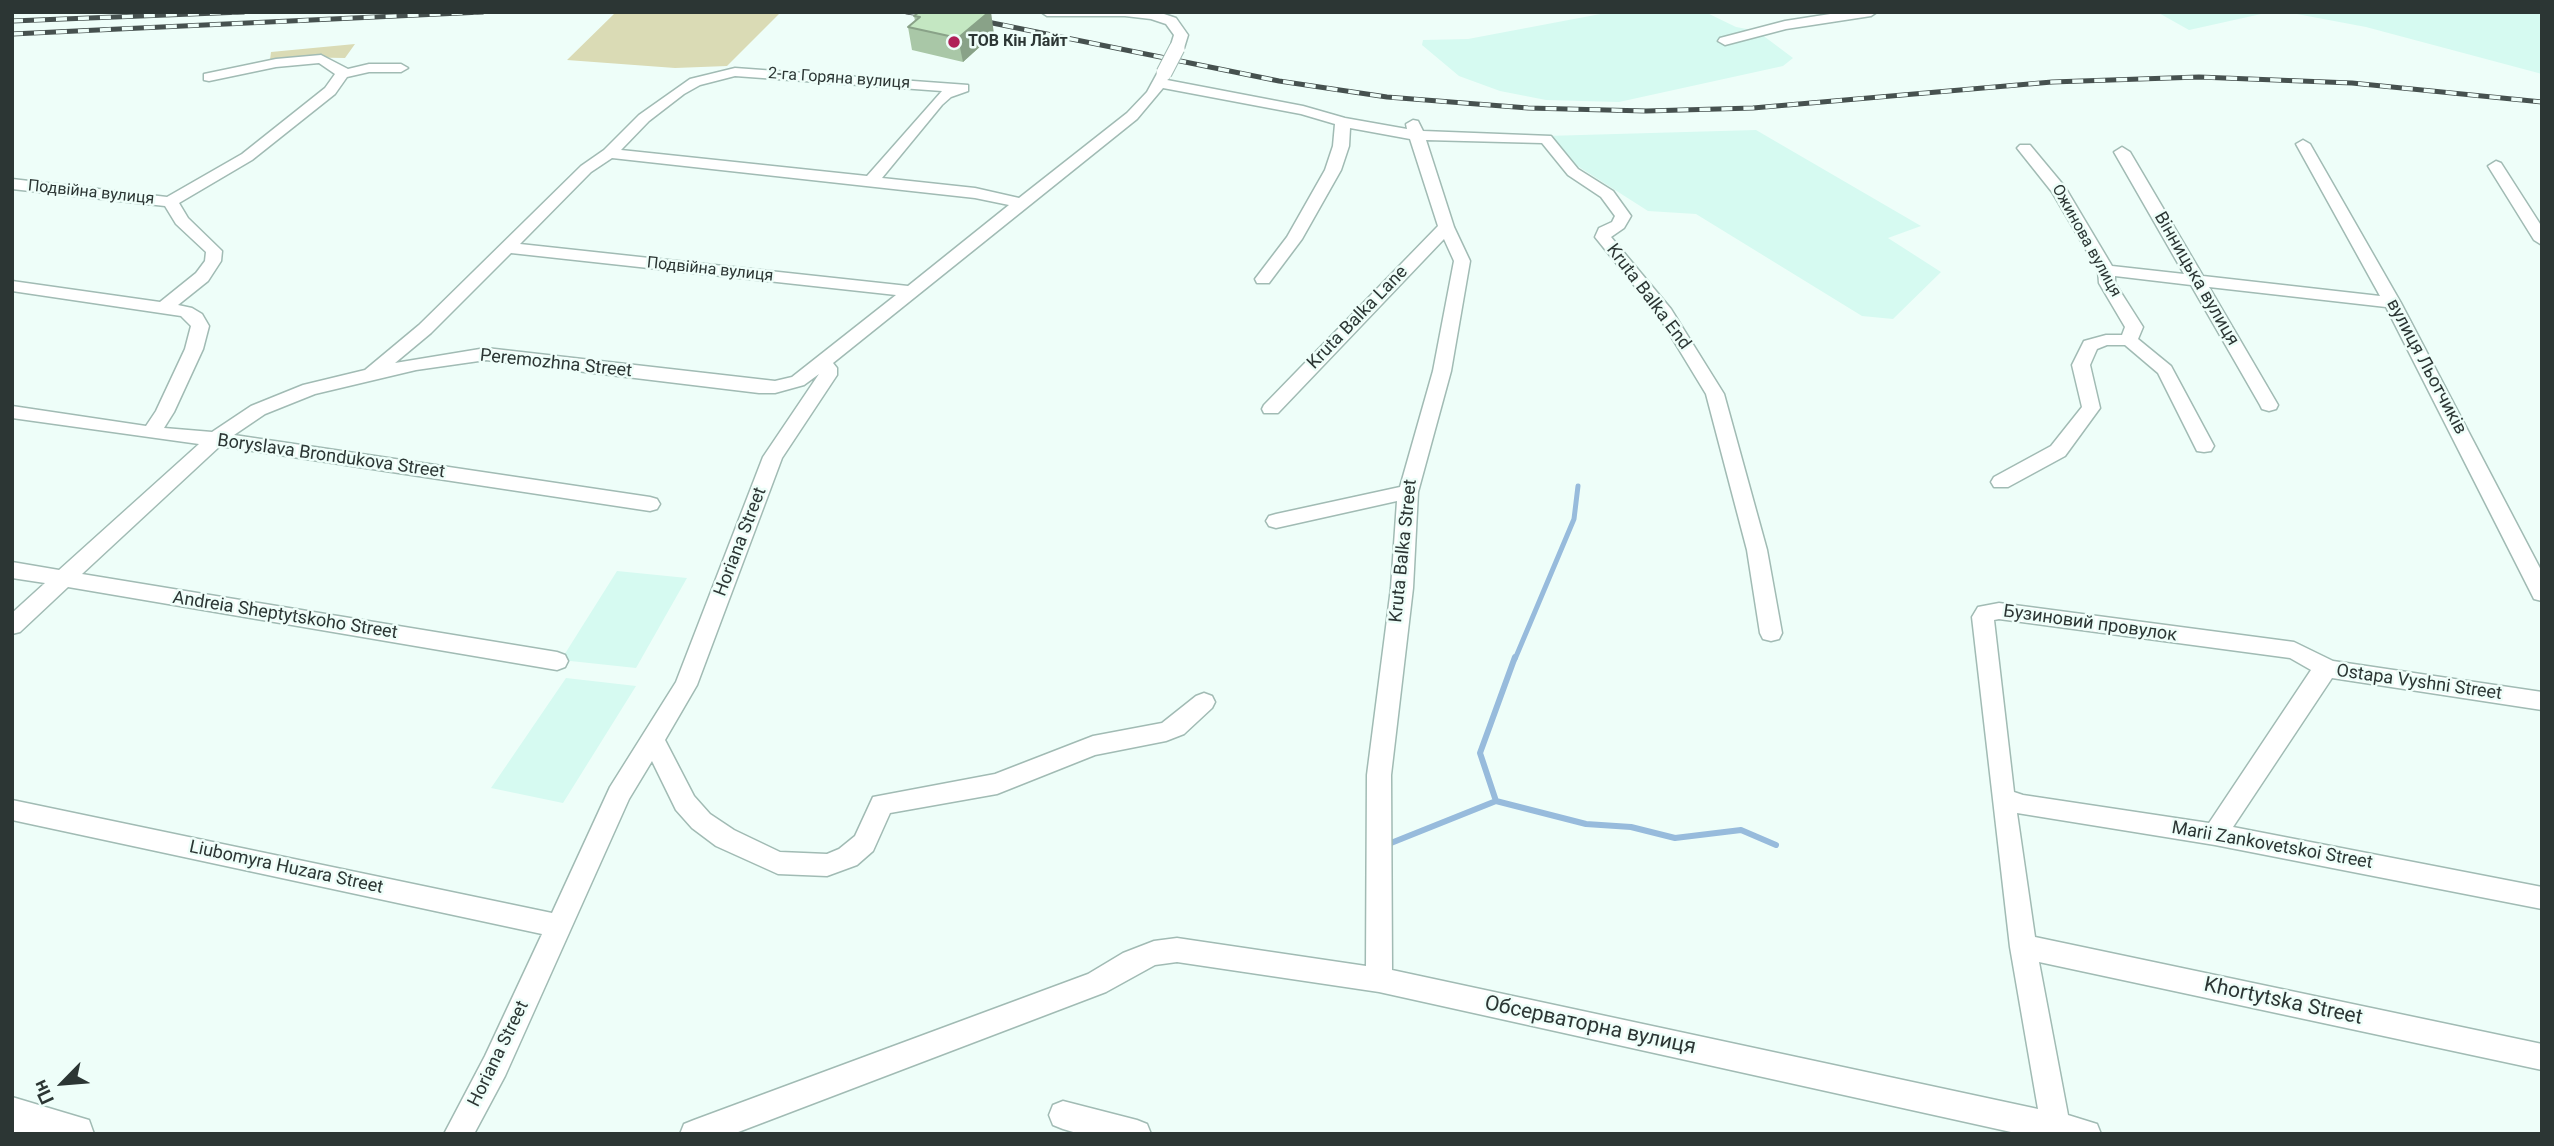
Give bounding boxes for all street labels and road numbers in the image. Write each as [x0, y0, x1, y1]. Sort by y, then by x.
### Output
street label: 2-га Горяна вулиця [767, 64, 911, 94]
street label: Подвійна вулиця [27, 177, 155, 209]
street label: Ожинова вулиця [2047, 181, 2125, 301]
street label: Вінницька вулиця [2149, 208, 2243, 350]
street label: Kruta Balka End [1601, 240, 1695, 354]
street label: Подвійна вулиця [646, 254, 774, 286]
street label: Kruta Balka Lane [1303, 262, 1413, 374]
street label: вулиця Льотчиків [2381, 296, 2471, 438]
street label: Peremozhna Street [479, 345, 633, 383]
street label: Boryslava Brondukova Street [216, 430, 446, 484]
street label: Kruta Balka Street [1386, 478, 1422, 624]
street label: Horiana Street [710, 484, 772, 600]
street label: Andreia Sheptytskoho Street [171, 588, 399, 644]
street label: Бузиновий провулок [2002, 601, 2178, 647]
street label: Ostapa Vyshni Street [2335, 661, 2503, 705]
street label: Marii Zankovetskoi Street [2170, 818, 2374, 874]
street label: Liubomyra Huzara Street [187, 837, 385, 899]
street label: Khortytska Street [2201, 973, 2365, 1031]
street label: Обсерваторна вулиця [1482, 991, 1698, 1061]
street label: Horiana Street [464, 998, 534, 1110]

